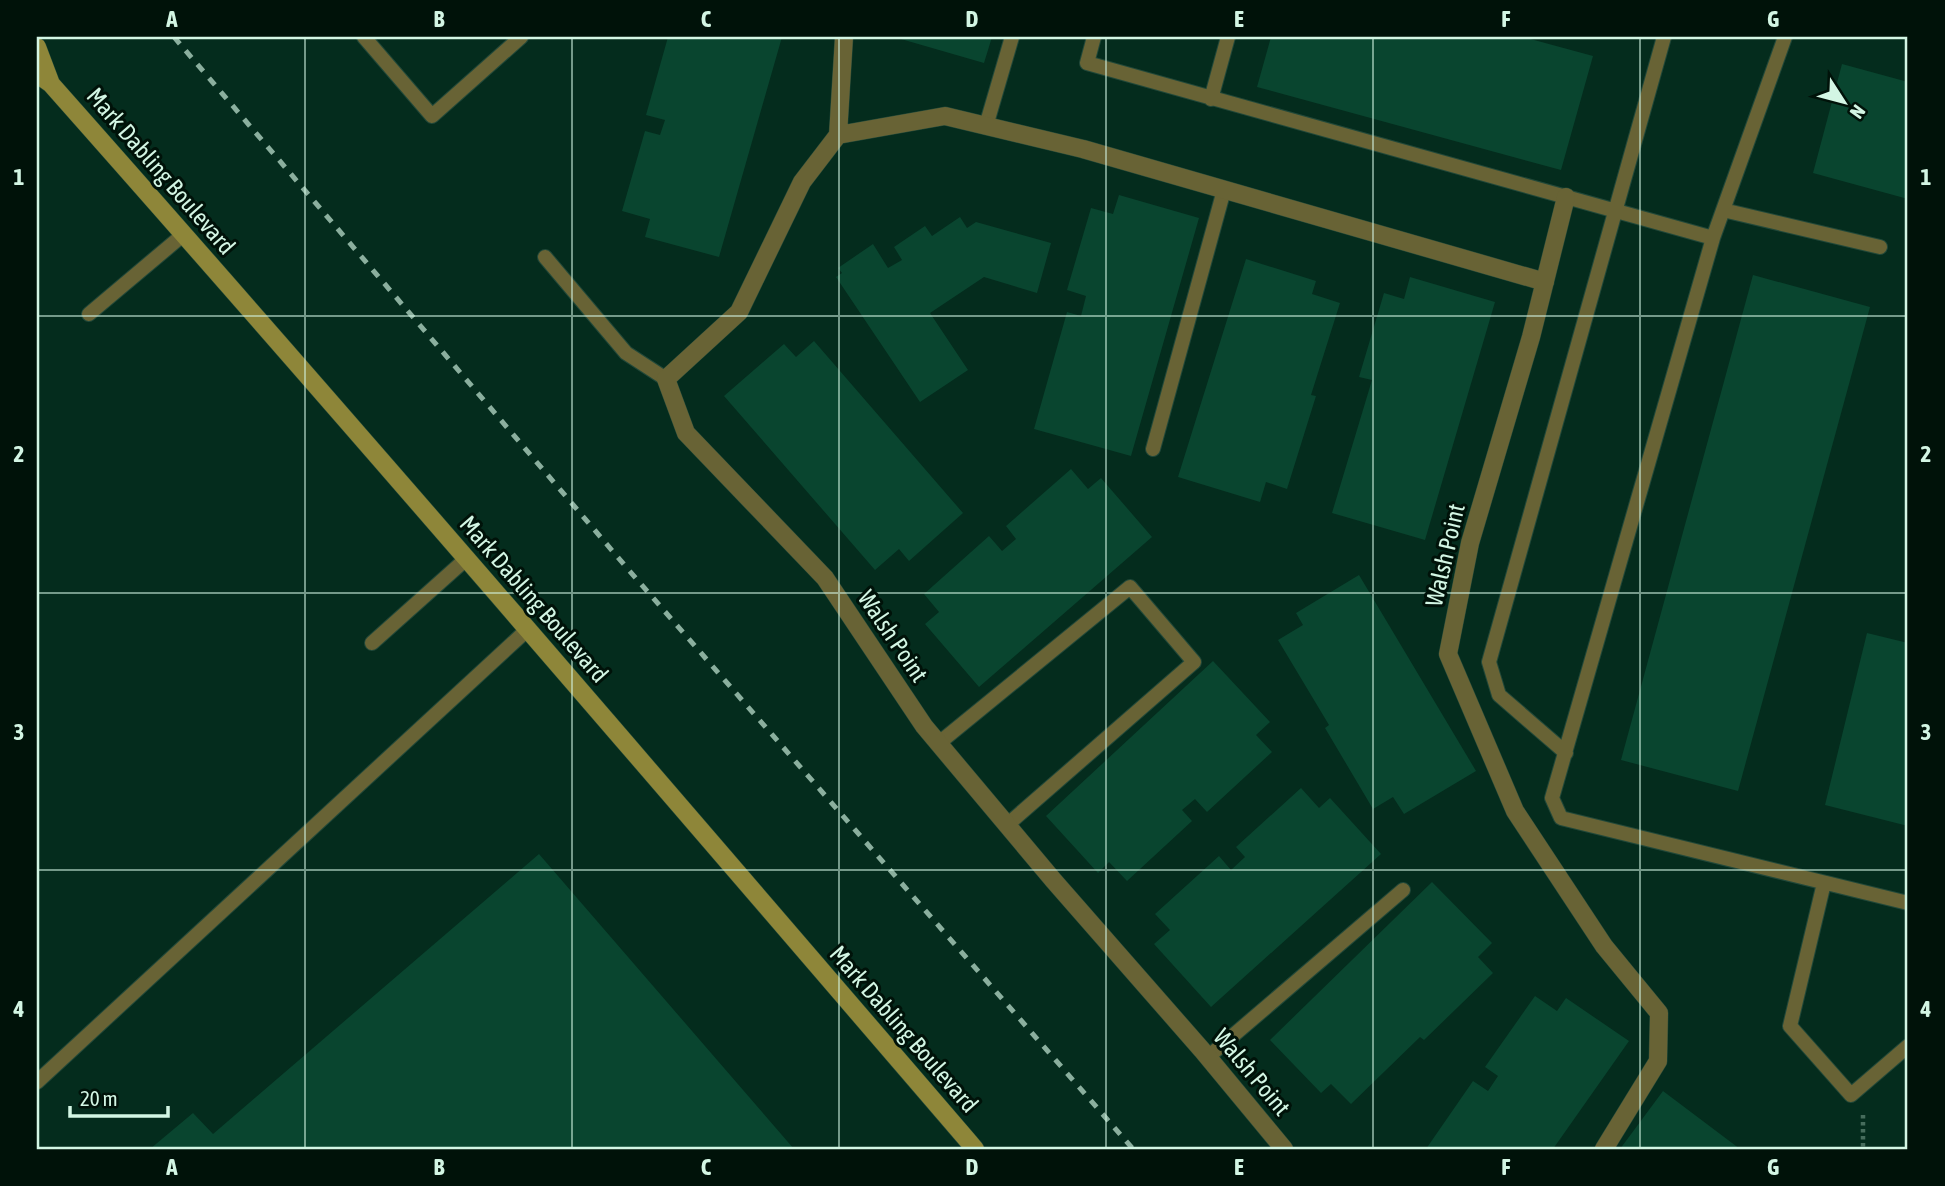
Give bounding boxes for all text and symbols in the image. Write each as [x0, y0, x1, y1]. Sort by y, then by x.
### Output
text: A [165, 6, 178, 32]
text: B [434, 6, 445, 32]
text: C [701, 6, 712, 32]
text: D [966, 6, 979, 32]
text: E [1234, 6, 1244, 32]
text: F [1501, 6, 1511, 32]
text: G [1767, 6, 1779, 32]
north arrow [1808, 66, 1878, 136]
street label: Mark Dabling Boulevard [81, 82, 241, 260]
text: N [1846, 101, 1870, 123]
text: 1 [14, 164, 25, 190]
text: 1 [1921, 164, 1932, 190]
text: 2 [14, 441, 24, 467]
text: 2 [1921, 441, 1931, 467]
street label: Walsh Point [1420, 501, 1470, 609]
street label: Mark Dabling Boulevard [454, 510, 614, 688]
street label: Walsh Point [853, 585, 933, 687]
text: 3 [14, 719, 24, 745]
text: 3 [1921, 719, 1931, 745]
street label: Mark Dabling Boulevard [824, 940, 984, 1118]
text: 4 [13, 996, 25, 1022]
text: 4 [1920, 996, 1932, 1022]
street label: Walsh Point [1208, 1023, 1296, 1121]
scale bar [70, 1074, 168, 1118]
text: 20 m [80, 1086, 118, 1110]
text: A [165, 1154, 178, 1180]
text: B [434, 1154, 445, 1180]
text: C [701, 1154, 712, 1180]
text: D [966, 1154, 979, 1180]
text: E [1234, 1154, 1244, 1180]
text: F [1501, 1154, 1511, 1180]
text: G [1767, 1154, 1779, 1180]

